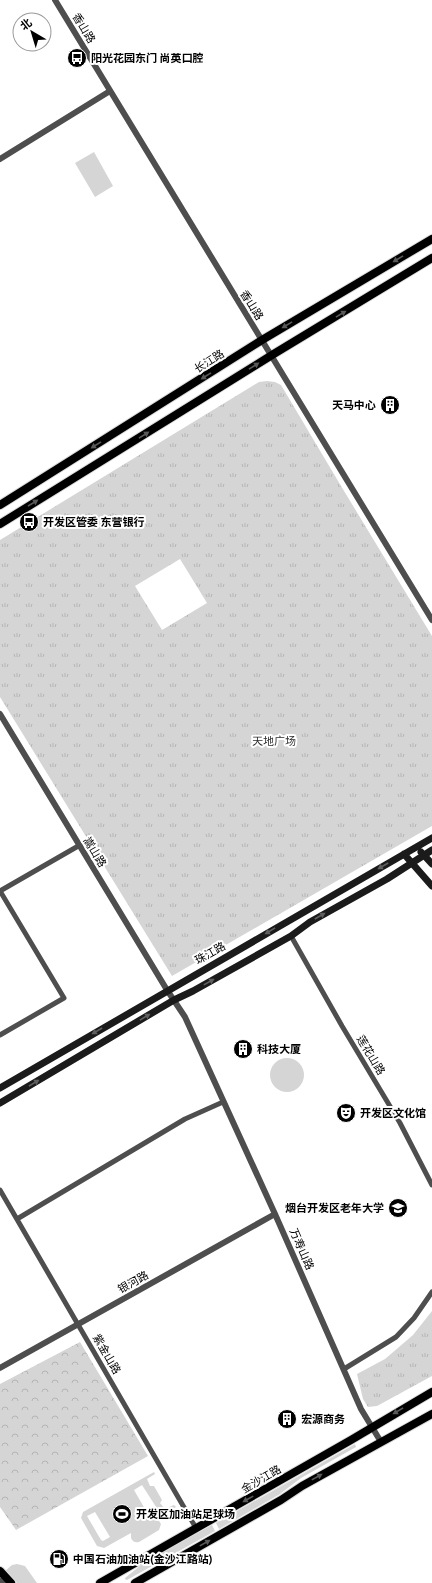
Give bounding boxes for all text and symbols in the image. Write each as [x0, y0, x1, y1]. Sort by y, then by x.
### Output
street label: 香山路 [70, 11, 98, 45]
north arrow [12, 12, 52, 52]
text: 北 [18, 16, 34, 32]
bus stop icon: 阳光花园东门 尚英口腔 [66, 47, 88, 69]
place label: 阳光花园东门 尚英口腔 [91, 52, 204, 64]
one-way arrow [393, 255, 404, 262]
street label: 香山路 [238, 288, 266, 322]
one-way arrow [335, 310, 347, 317]
one-way arrow [281, 322, 293, 329]
street label: 长江路 [192, 347, 226, 375]
one-way arrow [248, 363, 260, 370]
one-way arrow [200, 372, 212, 379]
building icon: 天马中心 [379, 394, 401, 416]
place label: 天马中心 [332, 399, 376, 411]
one-way arrow [138, 431, 150, 438]
one-way arrow [90, 441, 101, 449]
one-way arrow [28, 499, 38, 507]
bus stop icon: 开发区管委 东营银行 [18, 511, 40, 533]
place label: 开发区管委 东营银行 [43, 516, 145, 528]
park label: 天地广场 [252, 735, 296, 747]
street label: 嵩山路 [81, 835, 109, 869]
one-way arrow [377, 863, 389, 870]
one-way arrow [315, 913, 326, 920]
one-way arrow [264, 928, 276, 935]
street label: 珠江路 [193, 940, 227, 966]
one-way arrow [203, 979, 214, 986]
one-way arrow [139, 1013, 151, 1020]
one-way arrow [91, 1028, 103, 1035]
street label: 莲花山路 [355, 1033, 387, 1077]
building icon: 科技大厦 [232, 1038, 254, 1060]
place label: 科技大厦 [257, 1043, 301, 1055]
one-way arrow [28, 1079, 40, 1086]
theatre icon: 开发区文化馆 [335, 1102, 357, 1124]
place label: 开发区文化馆 [360, 1107, 426, 1119]
school or university icon: 烟台开发区老年大学 [387, 1197, 409, 1219]
place label: 烟台开发区老年大学 [285, 1202, 384, 1214]
street label: 万寿山路 [288, 1226, 316, 1272]
street label: 银河路 [116, 1269, 150, 1295]
street label: 紫金山路 [91, 1332, 123, 1376]
building icon: 宏源商务 [276, 1408, 298, 1430]
one-way arrow [392, 1408, 404, 1415]
place label: 宏源商务 [301, 1413, 345, 1425]
street label: 金沙江路 [239, 1463, 283, 1495]
one-way arrow [311, 1474, 323, 1481]
one-way arrow [242, 1496, 254, 1502]
sports icon: 开发区加油站足球场 [111, 1503, 133, 1525]
place label: 开发区加油站足球场 [136, 1508, 235, 1520]
one-way arrow [199, 1539, 211, 1546]
fuel station icon: 中国石油加油站(金沙江路站) [48, 1548, 70, 1570]
place label: 中国石油加油站(金沙江路站) [73, 1553, 213, 1566]

